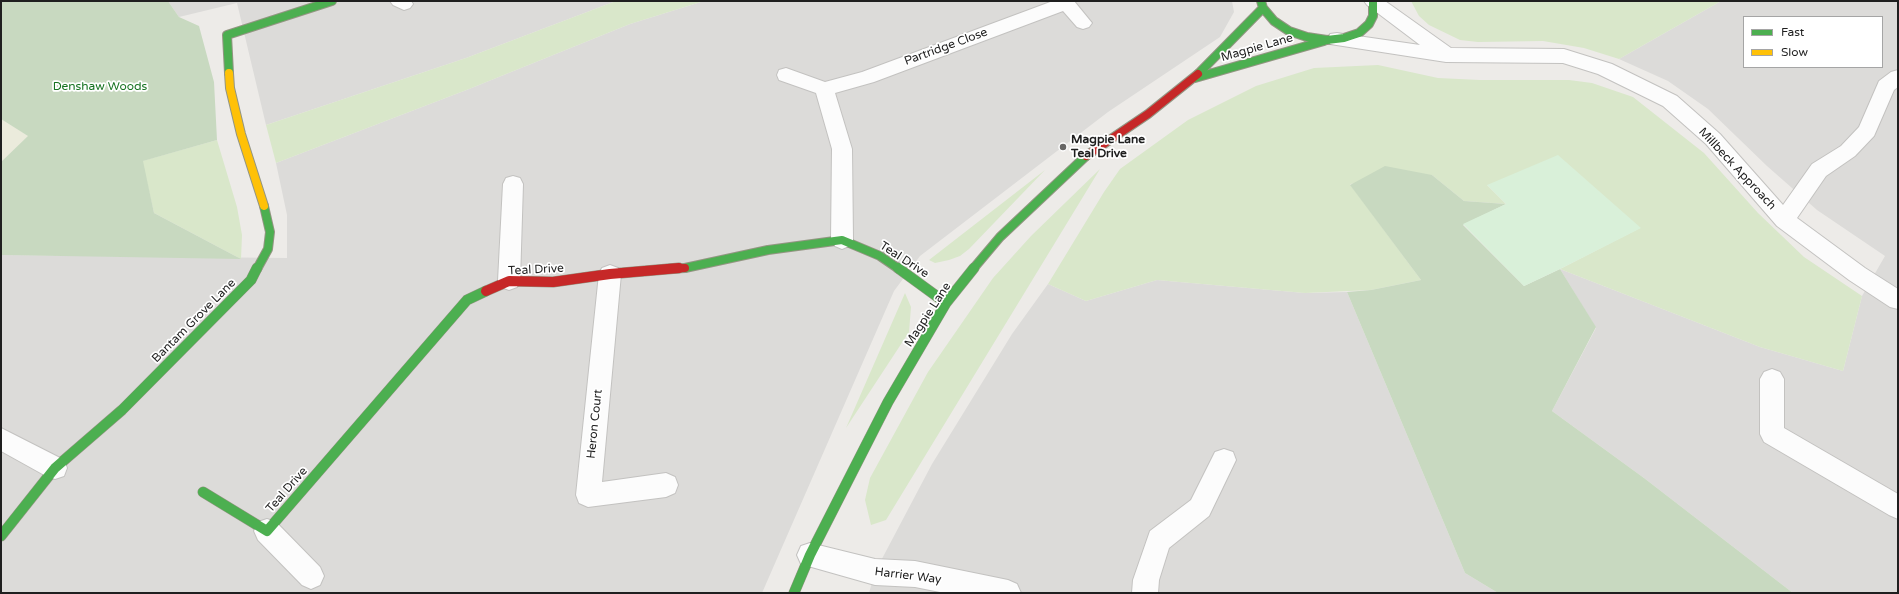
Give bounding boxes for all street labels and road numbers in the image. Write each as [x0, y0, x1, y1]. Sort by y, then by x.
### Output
street label: Partridge Close [902, 25, 990, 69]
street label: Magpie Lane [1219, 31, 1295, 65]
street label: Millbeck Approach [1695, 125, 1779, 213]
street label: Teal Drive [877, 239, 931, 281]
street label: Teal Drive [508, 261, 564, 279]
street label: Bantam Grove Lane [149, 276, 239, 366]
street label: Magpie Lane [902, 280, 954, 350]
street label: Heron Court [584, 389, 606, 459]
street label: Teal Drive [263, 464, 311, 516]
street label: Harrier Way [874, 565, 942, 587]

